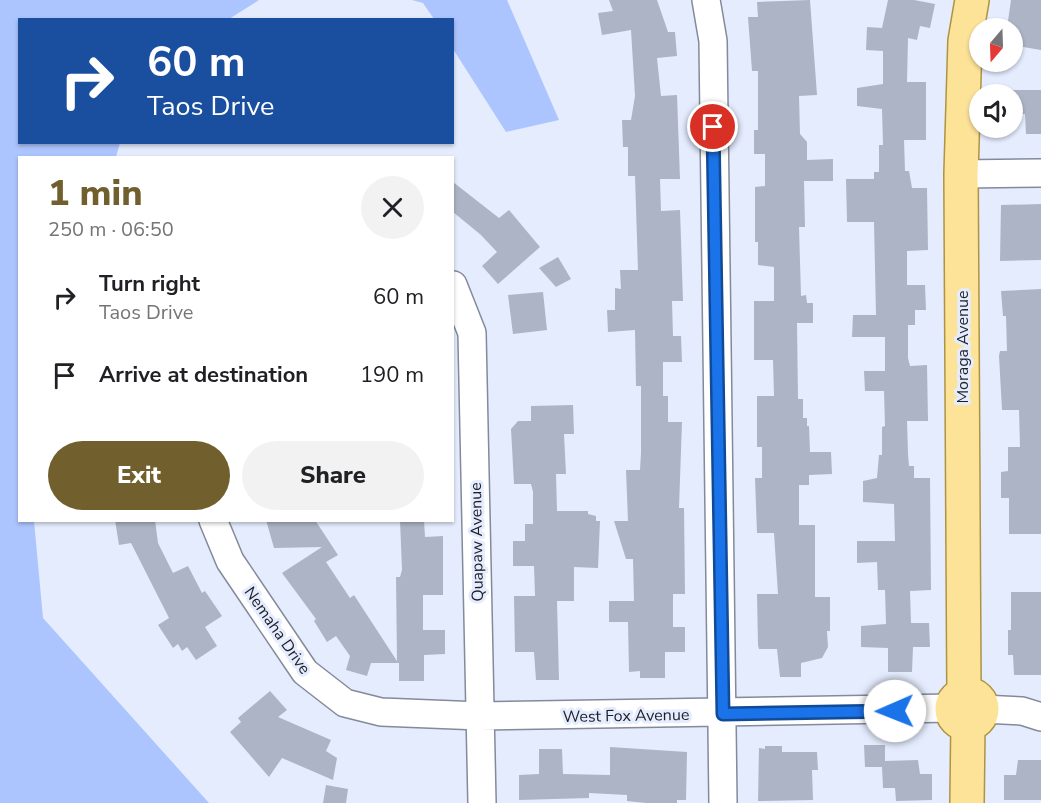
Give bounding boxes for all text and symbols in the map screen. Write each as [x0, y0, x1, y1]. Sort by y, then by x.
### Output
north arrow [969, 18, 1023, 72]
map controls [969, 18, 1023, 138]
text: 60 m [147, 34, 246, 91]
icon: right [48, 42, 126, 120]
button: sound [969, 84, 1023, 138]
text: Taos Drive [147, 88, 274, 125]
pin [687, 101, 738, 152]
icon: arrive [696, 110, 729, 143]
text: 1 min [48, 169, 143, 218]
button: close [361, 176, 424, 239]
text: 250 m · 06:50 [48, 216, 174, 243]
text: Turn right [99, 269, 200, 299]
icon: right [48, 281, 81, 314]
text: 60 m [373, 282, 424, 312]
street label: Moraga Avenue [952, 290, 974, 404]
text: Taos Drive [99, 299, 193, 326]
icon: arrive [48, 359, 81, 392]
text: Arrive at destination [99, 360, 308, 390]
text: 190 m [360, 360, 424, 390]
button: Exit [48, 441, 230, 510]
button: Share [242, 441, 424, 510]
street label: Quapaw Avenue [465, 482, 489, 602]
street label: Nemaha Drive [239, 582, 315, 679]
position arrow [863, 679, 927, 743]
street label: West Fox Avenue [562, 704, 690, 728]

